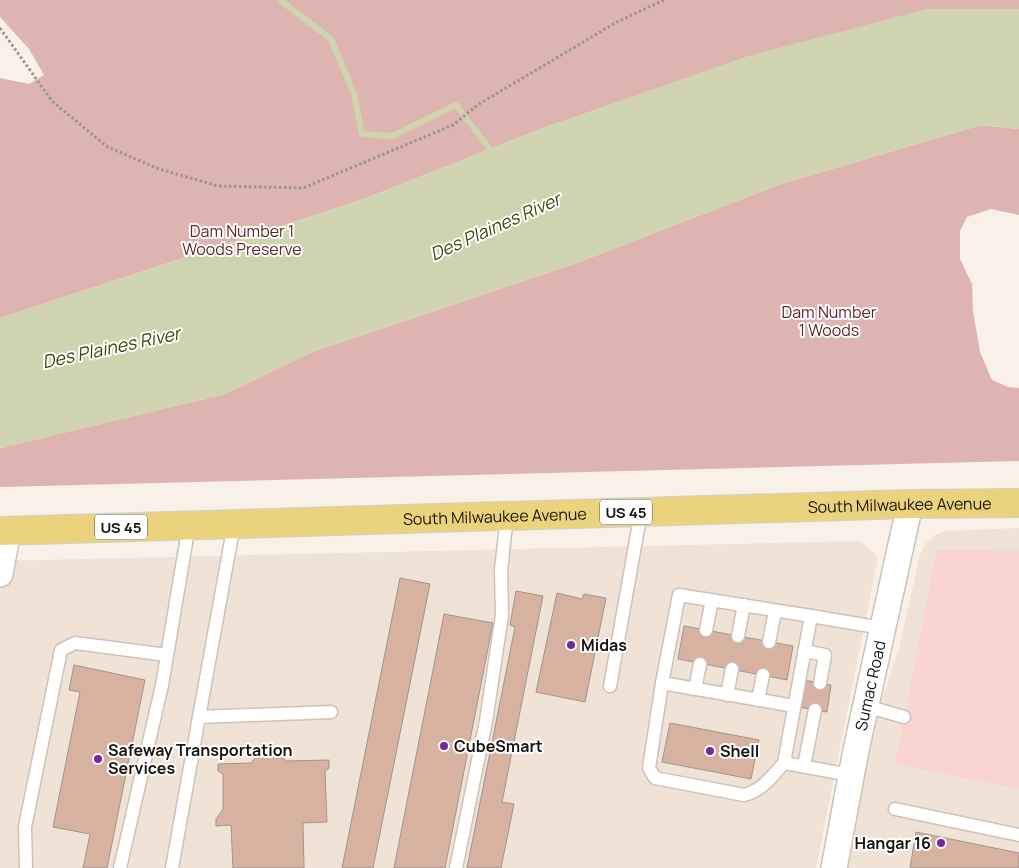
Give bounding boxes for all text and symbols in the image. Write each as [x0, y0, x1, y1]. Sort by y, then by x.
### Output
water label: Des Plaines River [426, 185, 566, 266]
park label: Dam Number 1 Woods Preserve [182, 220, 302, 260]
park label: Dam Number 1 Woods [781, 301, 877, 341]
water label: Des Plaines River [40, 320, 185, 373]
street label: South Milwaukee Avenue [807, 492, 992, 518]
road number: US 45 [600, 500, 652, 524]
street label: South Milwaukee Avenue [403, 503, 587, 530]
road number: US 45 [95, 514, 147, 540]
place label: Midas [581, 634, 627, 656]
street label: Sumac Road [850, 638, 891, 733]
marker: Midas [565, 639, 577, 651]
place label: CubeSmart [454, 735, 543, 757]
place label: Safeway Transportation Services [108, 739, 293, 779]
marker: CubeSmart [438, 740, 450, 752]
place label: Shell [720, 740, 759, 762]
marker: Shell [704, 745, 716, 757]
marker: Safeway Transportation Services [92, 753, 104, 765]
place label: Hangar 16 [855, 832, 931, 854]
marker: Hangar 16 [935, 837, 947, 849]

